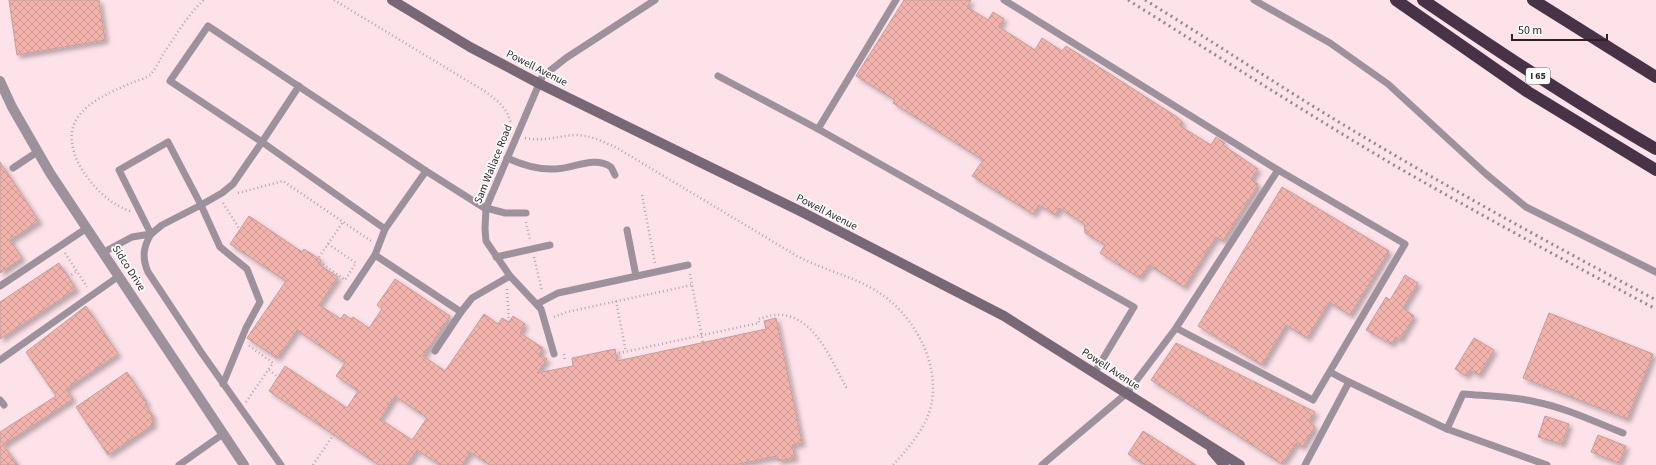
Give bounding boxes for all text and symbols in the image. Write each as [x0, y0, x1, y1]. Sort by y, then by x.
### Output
scale bar [1512, 16, 1607, 42]
text: 50 m [1518, 22, 1542, 39]
street label: Powell Avenue [504, 46, 571, 90]
road number: I 65 [1526, 68, 1550, 84]
street label: Sam Wallace Road [470, 122, 516, 206]
street label: Powell Avenue [794, 190, 861, 234]
street label: Sidco Drive [109, 242, 150, 294]
street label: Powell Avenue [1079, 344, 1144, 394]

